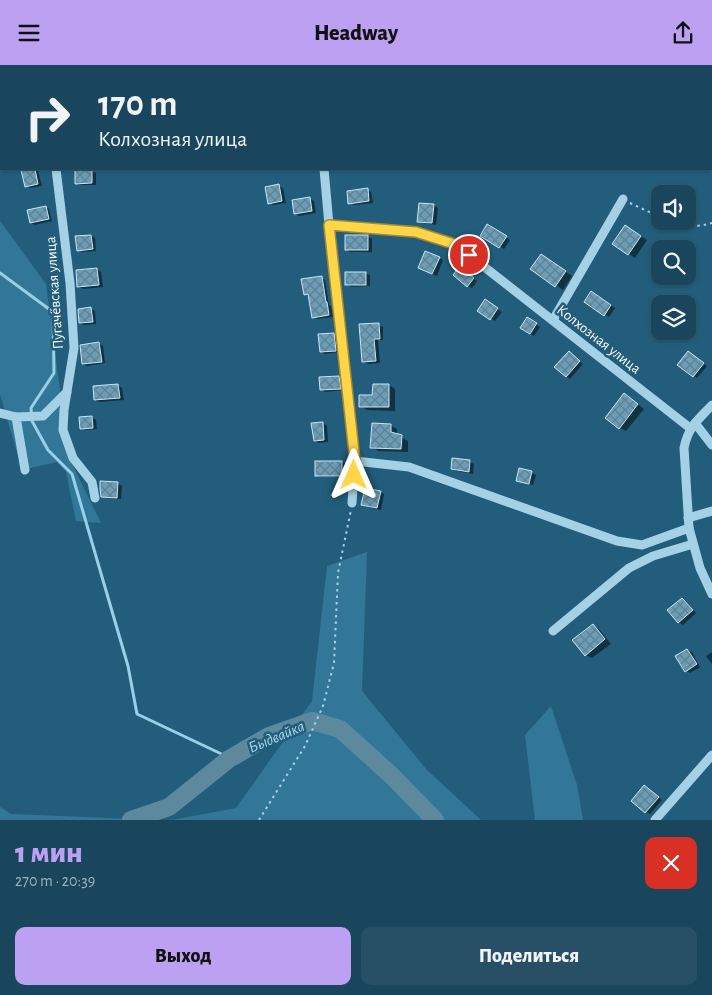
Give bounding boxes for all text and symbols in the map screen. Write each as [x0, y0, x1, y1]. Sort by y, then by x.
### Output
icon: menu [15, 19, 43, 47]
icon: share [669, 19, 697, 47]
text: Headway [314, 22, 398, 44]
icon: right [15, 85, 80, 150]
text: 170 m [98, 87, 178, 122]
text: Колхозная улица [98, 128, 247, 150]
map controls [651, 185, 696, 340]
button: sound [651, 185, 696, 230]
pin [448, 234, 490, 276]
street label: Пугачёвская улица [43, 236, 66, 350]
button: search [651, 240, 696, 285]
icon: arrive [455, 241, 483, 269]
button: layers [651, 295, 696, 340]
street label: Колхозная улица [554, 302, 644, 377]
position arrow [327, 448, 379, 500]
water label: Быдвайка [246, 718, 307, 756]
button: close [645, 837, 697, 889]
text: 1 мин [15, 838, 83, 868]
text: 270 m · 20:39 [15, 873, 95, 889]
button: Выход [15, 927, 351, 985]
button: Поделиться [361, 927, 697, 985]

